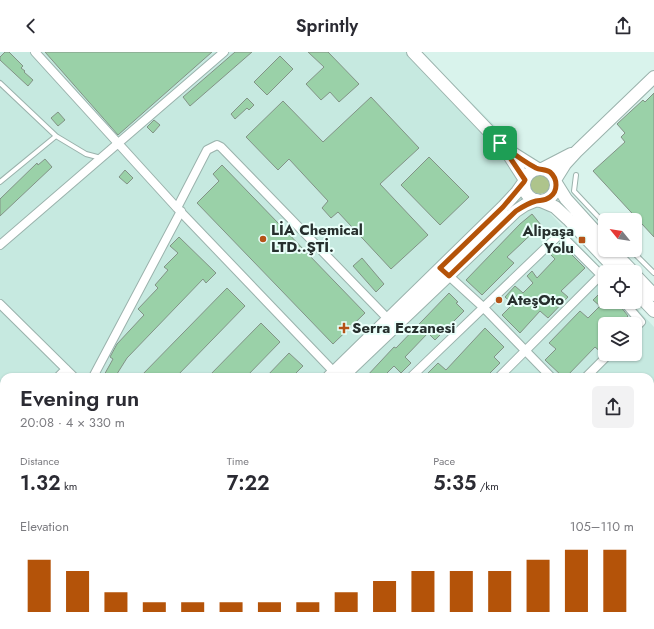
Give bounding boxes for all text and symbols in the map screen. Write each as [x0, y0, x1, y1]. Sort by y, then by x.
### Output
text: Sprintly [296, 13, 358, 39]
icon: back [20, 15, 42, 37]
icon: share [612, 15, 634, 37]
pin [483, 126, 517, 160]
icon: arrive [489, 132, 511, 154]
north arrow [598, 213, 642, 257]
map controls [598, 213, 642, 361]
place label: LİA Chemical LTD..ŞTİ. [271, 219, 363, 258]
place label: Alipaşa Yolu [522, 220, 574, 259]
marker: LİA Chemical LTD..ŞTİ. [258, 234, 268, 244]
marker: Alipaşa Yolu [577, 235, 587, 245]
button: locate [598, 265, 642, 309]
place label: AteşOto [506, 289, 564, 311]
marker: AteşOto [494, 295, 504, 305]
place label: Serra Eczanesi [352, 317, 455, 339]
button: layers [598, 317, 642, 361]
marker: Serra Eczanesi [339, 323, 349, 333]
text: Evening run [20, 382, 139, 414]
button: share [592, 386, 634, 428]
text: 20:08 · 4 × 330 m [20, 413, 125, 432]
text: Distance [20, 453, 59, 469]
text: Time [227, 453, 249, 469]
text: Pace [433, 453, 455, 469]
text: 1.32 [20, 469, 61, 498]
text: 7:22 [227, 469, 270, 498]
text: 5:35 [433, 469, 476, 498]
text: km [61, 478, 77, 494]
text: /km [476, 478, 499, 494]
text: Elevation [20, 517, 69, 536]
text: 105–110 m [570, 517, 634, 536]

